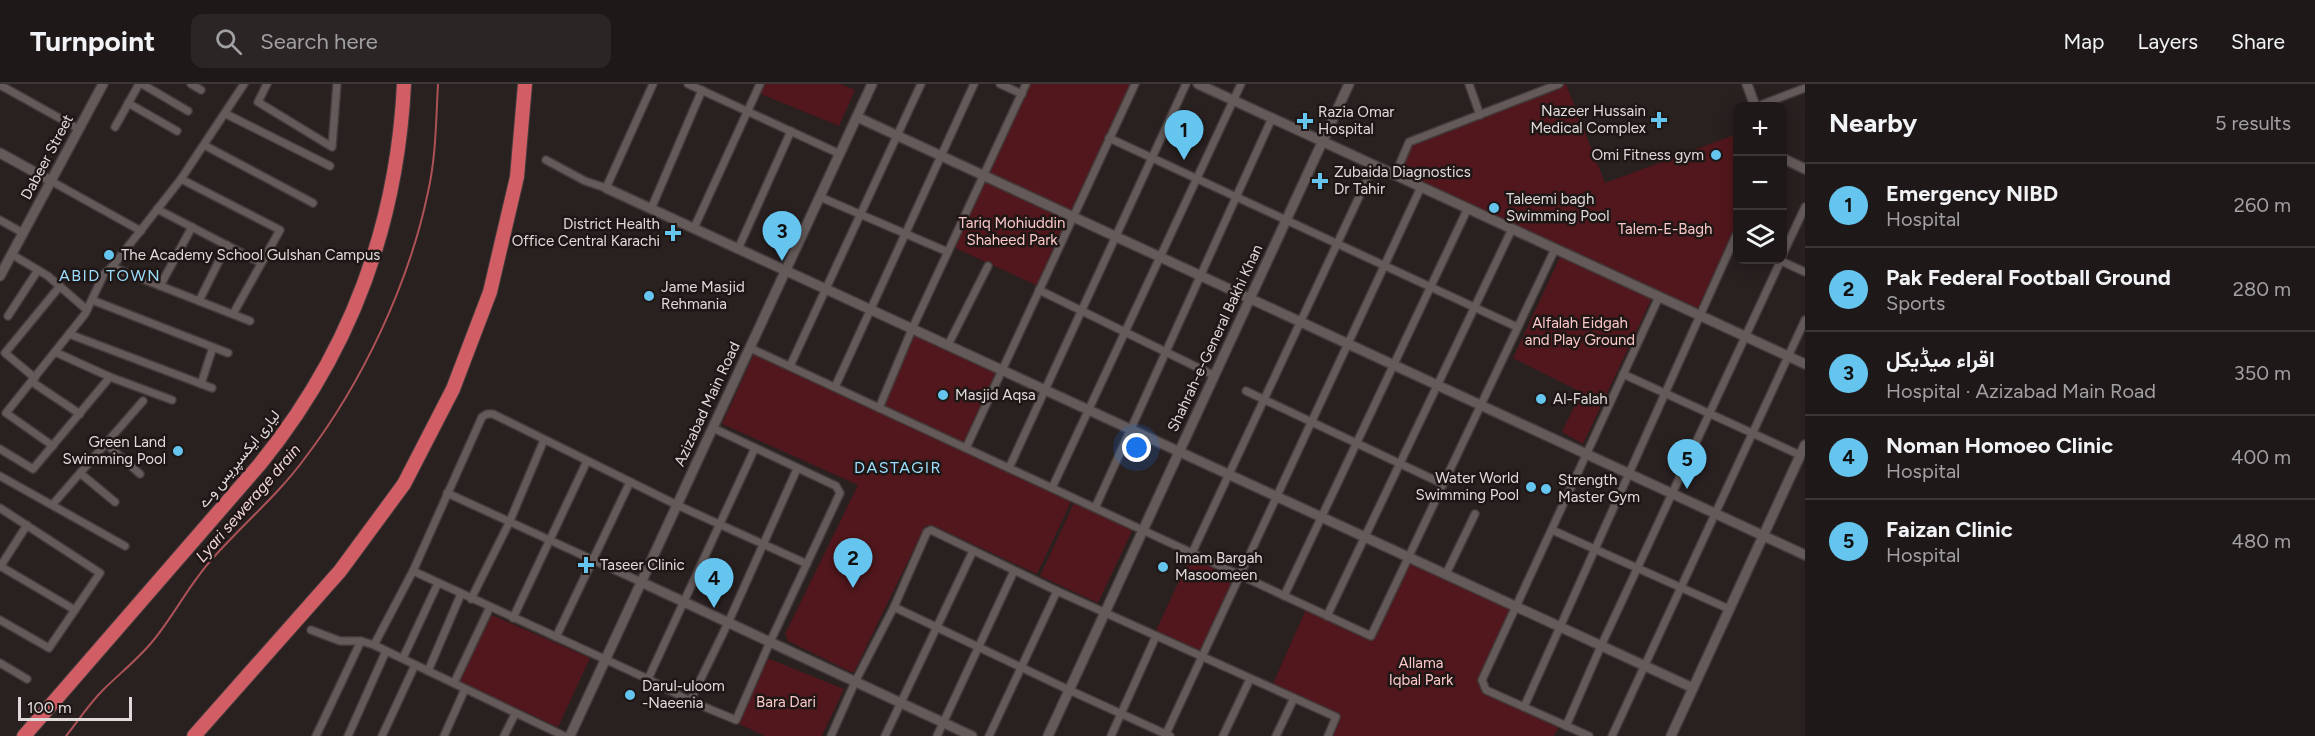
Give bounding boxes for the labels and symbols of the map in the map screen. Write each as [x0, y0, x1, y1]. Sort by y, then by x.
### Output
place label: Nazeer Hussain Medical Complex [1530, 102, 1646, 137]
place label: Razia Omar Hospital [1318, 103, 1394, 138]
pin: 1 [1164, 110, 1204, 160]
street label: Dabeer Street [17, 111, 77, 203]
marker: Nazeer Hussain Medical Complex [1650, 111, 1668, 129]
marker: Razia Omar Hospital [1296, 112, 1314, 130]
place label: Omi Fitness gym [1591, 146, 1704, 164]
marker: Omi Fitness gym [1709, 148, 1723, 162]
place label: Zubaida Diagnostics Dr Tahir [1334, 163, 1471, 198]
marker: Zubaida Diagnostics Dr Tahir [1311, 172, 1329, 190]
place label: Taleemi bagh Swimming Pool [1506, 190, 1610, 225]
marker: Taleemi bagh Swimming Pool [1487, 201, 1501, 215]
pin: 3 [762, 212, 802, 261]
park label: Tariq Mohiuddin Shaheed Park [959, 214, 1065, 249]
place label: District Health Office Central Karachi [512, 215, 660, 250]
park label: Talem-E-Bagh [1618, 220, 1712, 238]
marker: District Health Office Central Karachi [664, 224, 682, 242]
street label: Shahrah-e-General Bakhi Khan [1164, 242, 1266, 434]
place label: The Academy School Gulshan Campus [121, 246, 380, 264]
marker: The Academy School Gulshan Campus [102, 248, 116, 262]
district label: ABID TOWN [59, 266, 161, 285]
place label: Jame Masjid Rehmania [661, 278, 745, 313]
marker: Jame Masjid Rehmania [642, 289, 656, 303]
park label: Alfalah Eidgah and Play Ground [1525, 314, 1635, 349]
street label: Azizabad Main Road [670, 339, 744, 469]
place label: Masjid Aqsa [955, 386, 1036, 404]
marker: Masjid Aqsa [936, 388, 950, 402]
place label: Al-Falah [1553, 390, 1608, 408]
marker: Al-Falah [1534, 392, 1548, 406]
street label: لیاری ایکسپریس وے [194, 407, 285, 512]
place label: Green Land Swimming Pool [62, 433, 166, 468]
your location [1122, 433, 1151, 462]
water label: Lyari sewerage drain [192, 440, 304, 566]
pin: 5 [1668, 440, 1706, 489]
marker: Green Land Swimming Pool [171, 444, 185, 458]
district label: DASTAGIR [854, 458, 942, 477]
place label: Water World Swimming Pool [1415, 469, 1519, 504]
place label: Strength Master Gym [1558, 471, 1640, 506]
marker: Water World Swimming Pool [1524, 480, 1538, 494]
marker: Strength Master Gym [1539, 482, 1553, 496]
pin: 2 [834, 538, 872, 588]
place label: Imam Bargah Masoomeen [1175, 549, 1263, 584]
marker: Taseer Clinic [577, 556, 595, 574]
place label: Taseer Clinic [600, 556, 685, 574]
pin: 4 [694, 558, 734, 608]
marker: Imam Bargah Masoomeen [1156, 560, 1170, 574]
park label: Allama Iqbal Park [1389, 654, 1454, 689]
place label: Darul-uloom -Naeenia [642, 677, 725, 712]
marker: Darul-uloom -Naeenia [623, 688, 637, 702]
park label: Bara Dari [756, 693, 816, 711]
scale bar [18, 694, 132, 722]

